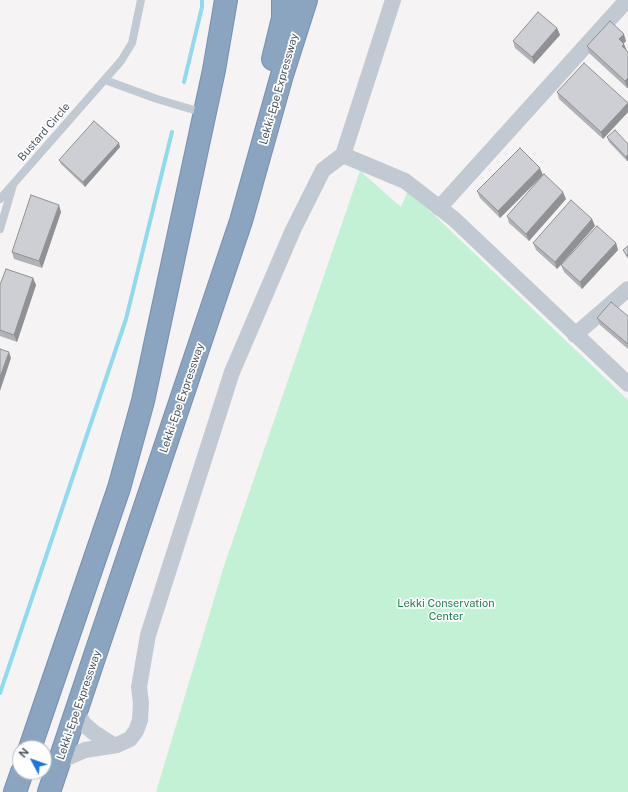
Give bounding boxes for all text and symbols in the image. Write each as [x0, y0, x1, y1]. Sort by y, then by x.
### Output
street label: Lekki-Epe Expressway [257, 32, 301, 146]
street label: Bustard Circle [15, 100, 73, 164]
street label: Lekki-Epe Expressway [157, 342, 207, 454]
park label: Lekki Conservation Center [397, 597, 495, 623]
street label: Lekki-Epe Expressway [54, 649, 104, 761]
north arrow [12, 740, 52, 780]
text: N [16, 746, 31, 760]

